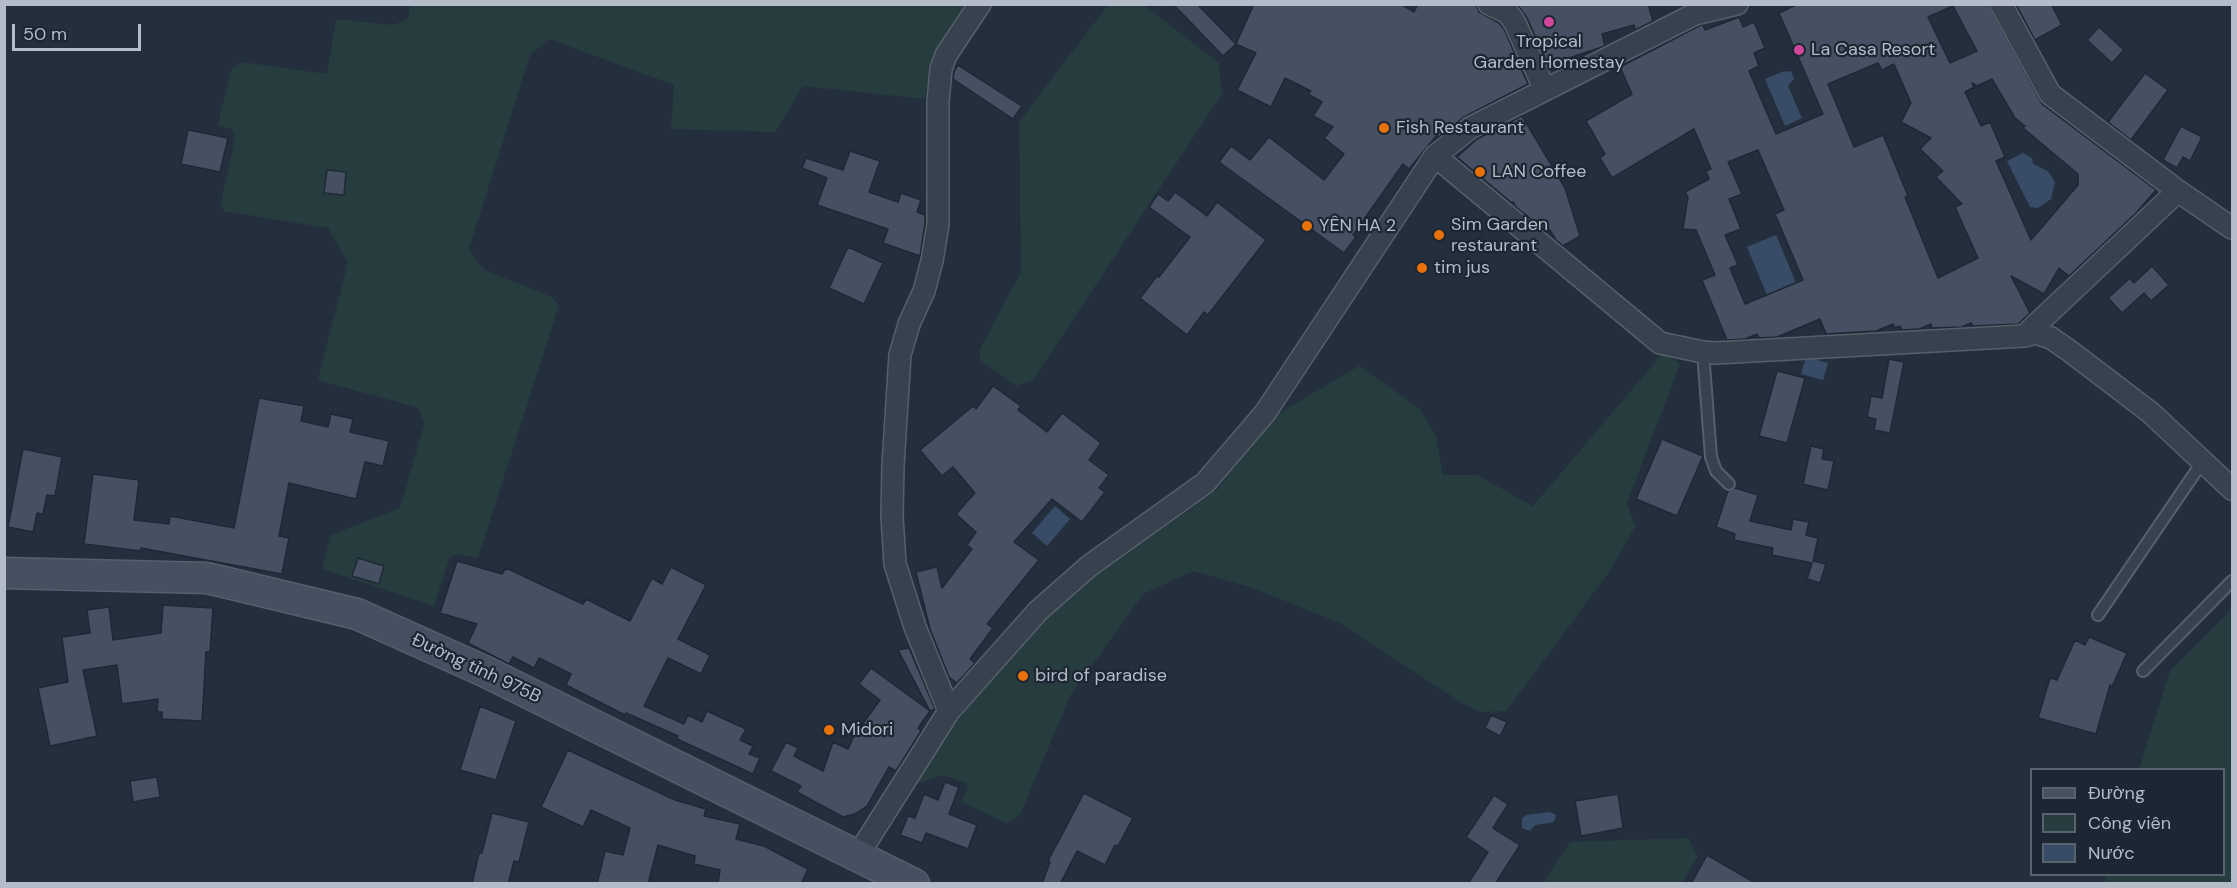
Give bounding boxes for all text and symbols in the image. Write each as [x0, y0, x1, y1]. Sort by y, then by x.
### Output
scale bar [15, 12, 144, 50]
marker: Tropical Garden Homestay [1542, 15, 1556, 29]
text: 50 m [23, 22, 67, 46]
place label: Tropical Garden Homestay [1474, 31, 1624, 74]
place label: La Casa Resort [1811, 39, 1935, 61]
marker: La Casa Resort [1792, 43, 1806, 57]
place label: Fish Restaurant [1396, 117, 1524, 139]
marker: Fish Restaurant [1377, 121, 1391, 135]
place label: LAN Coffee [1492, 161, 1587, 183]
marker: LAN Coffee [1473, 165, 1487, 179]
place label: Sim Garden restaurant [1451, 214, 1548, 256]
place label: YÊN HA 2 [1319, 215, 1396, 237]
marker: YÊN HA 2 [1300, 219, 1314, 233]
marker: Sim Garden restaurant [1432, 228, 1446, 242]
place label: tim jus [1434, 257, 1490, 279]
marker: tim jus [1415, 261, 1429, 275]
street label: Đường tỉnh 975B [408, 630, 544, 708]
place label: bird of paradise [1035, 665, 1167, 687]
marker: bird of paradise [1016, 669, 1030, 683]
place label: Midori [841, 719, 893, 741]
marker: Midori [822, 723, 836, 737]
legend [2030, 768, 2225, 876]
text: Đường [2088, 781, 2145, 805]
text: Công viên [2088, 811, 2171, 835]
text: Nước [2088, 841, 2135, 865]

